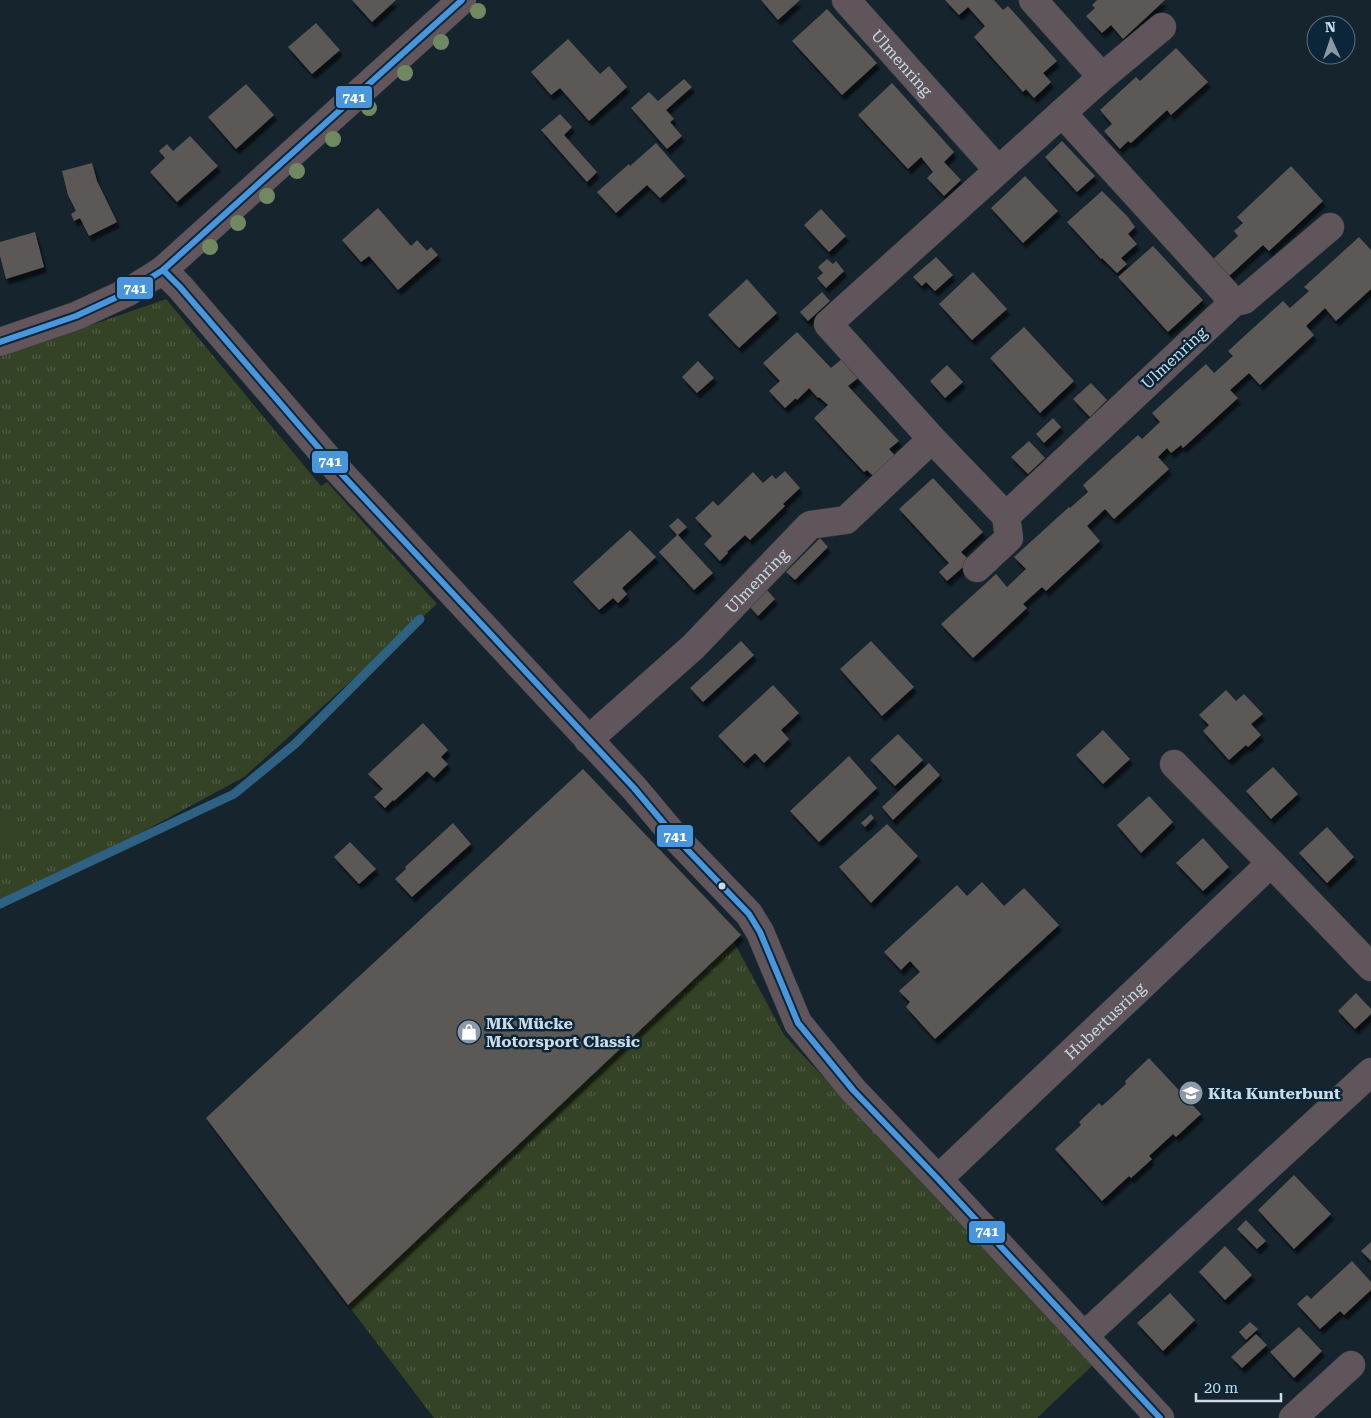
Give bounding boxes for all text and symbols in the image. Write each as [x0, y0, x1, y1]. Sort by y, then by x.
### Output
north arrow [1306, 15, 1356, 65]
text: N [1325, 19, 1336, 35]
street label: Ulmenring [867, 25, 937, 100]
line badge: 741 [335, 85, 373, 109]
text: 741 [342, 89, 366, 105]
line badge: 741 [116, 276, 154, 300]
text: 741 [123, 280, 147, 296]
street label: Ulmenring [1137, 322, 1211, 393]
line badge: 741 [311, 450, 349, 474]
text: 741 [318, 453, 342, 469]
street label: Ulmenring [721, 544, 793, 617]
line badge: 741 [656, 824, 694, 848]
text: 741 [663, 828, 687, 844]
unlabelled marker [717, 881, 727, 891]
street label: Hubertusring [1061, 977, 1150, 1063]
place label: MK Mücke Motorsport Classic [486, 1014, 640, 1051]
shop icon: MK Mücke Motorsport Classic [456, 1019, 482, 1045]
school or university icon: Kita Kunterbunt [1178, 1080, 1204, 1106]
place label: Kita Kunterbunt [1208, 1084, 1341, 1103]
line badge: 741 [968, 1220, 1006, 1244]
text: 741 [975, 1223, 999, 1239]
scale bar [1196, 1370, 1281, 1402]
text: 20 m [1204, 1379, 1239, 1397]

